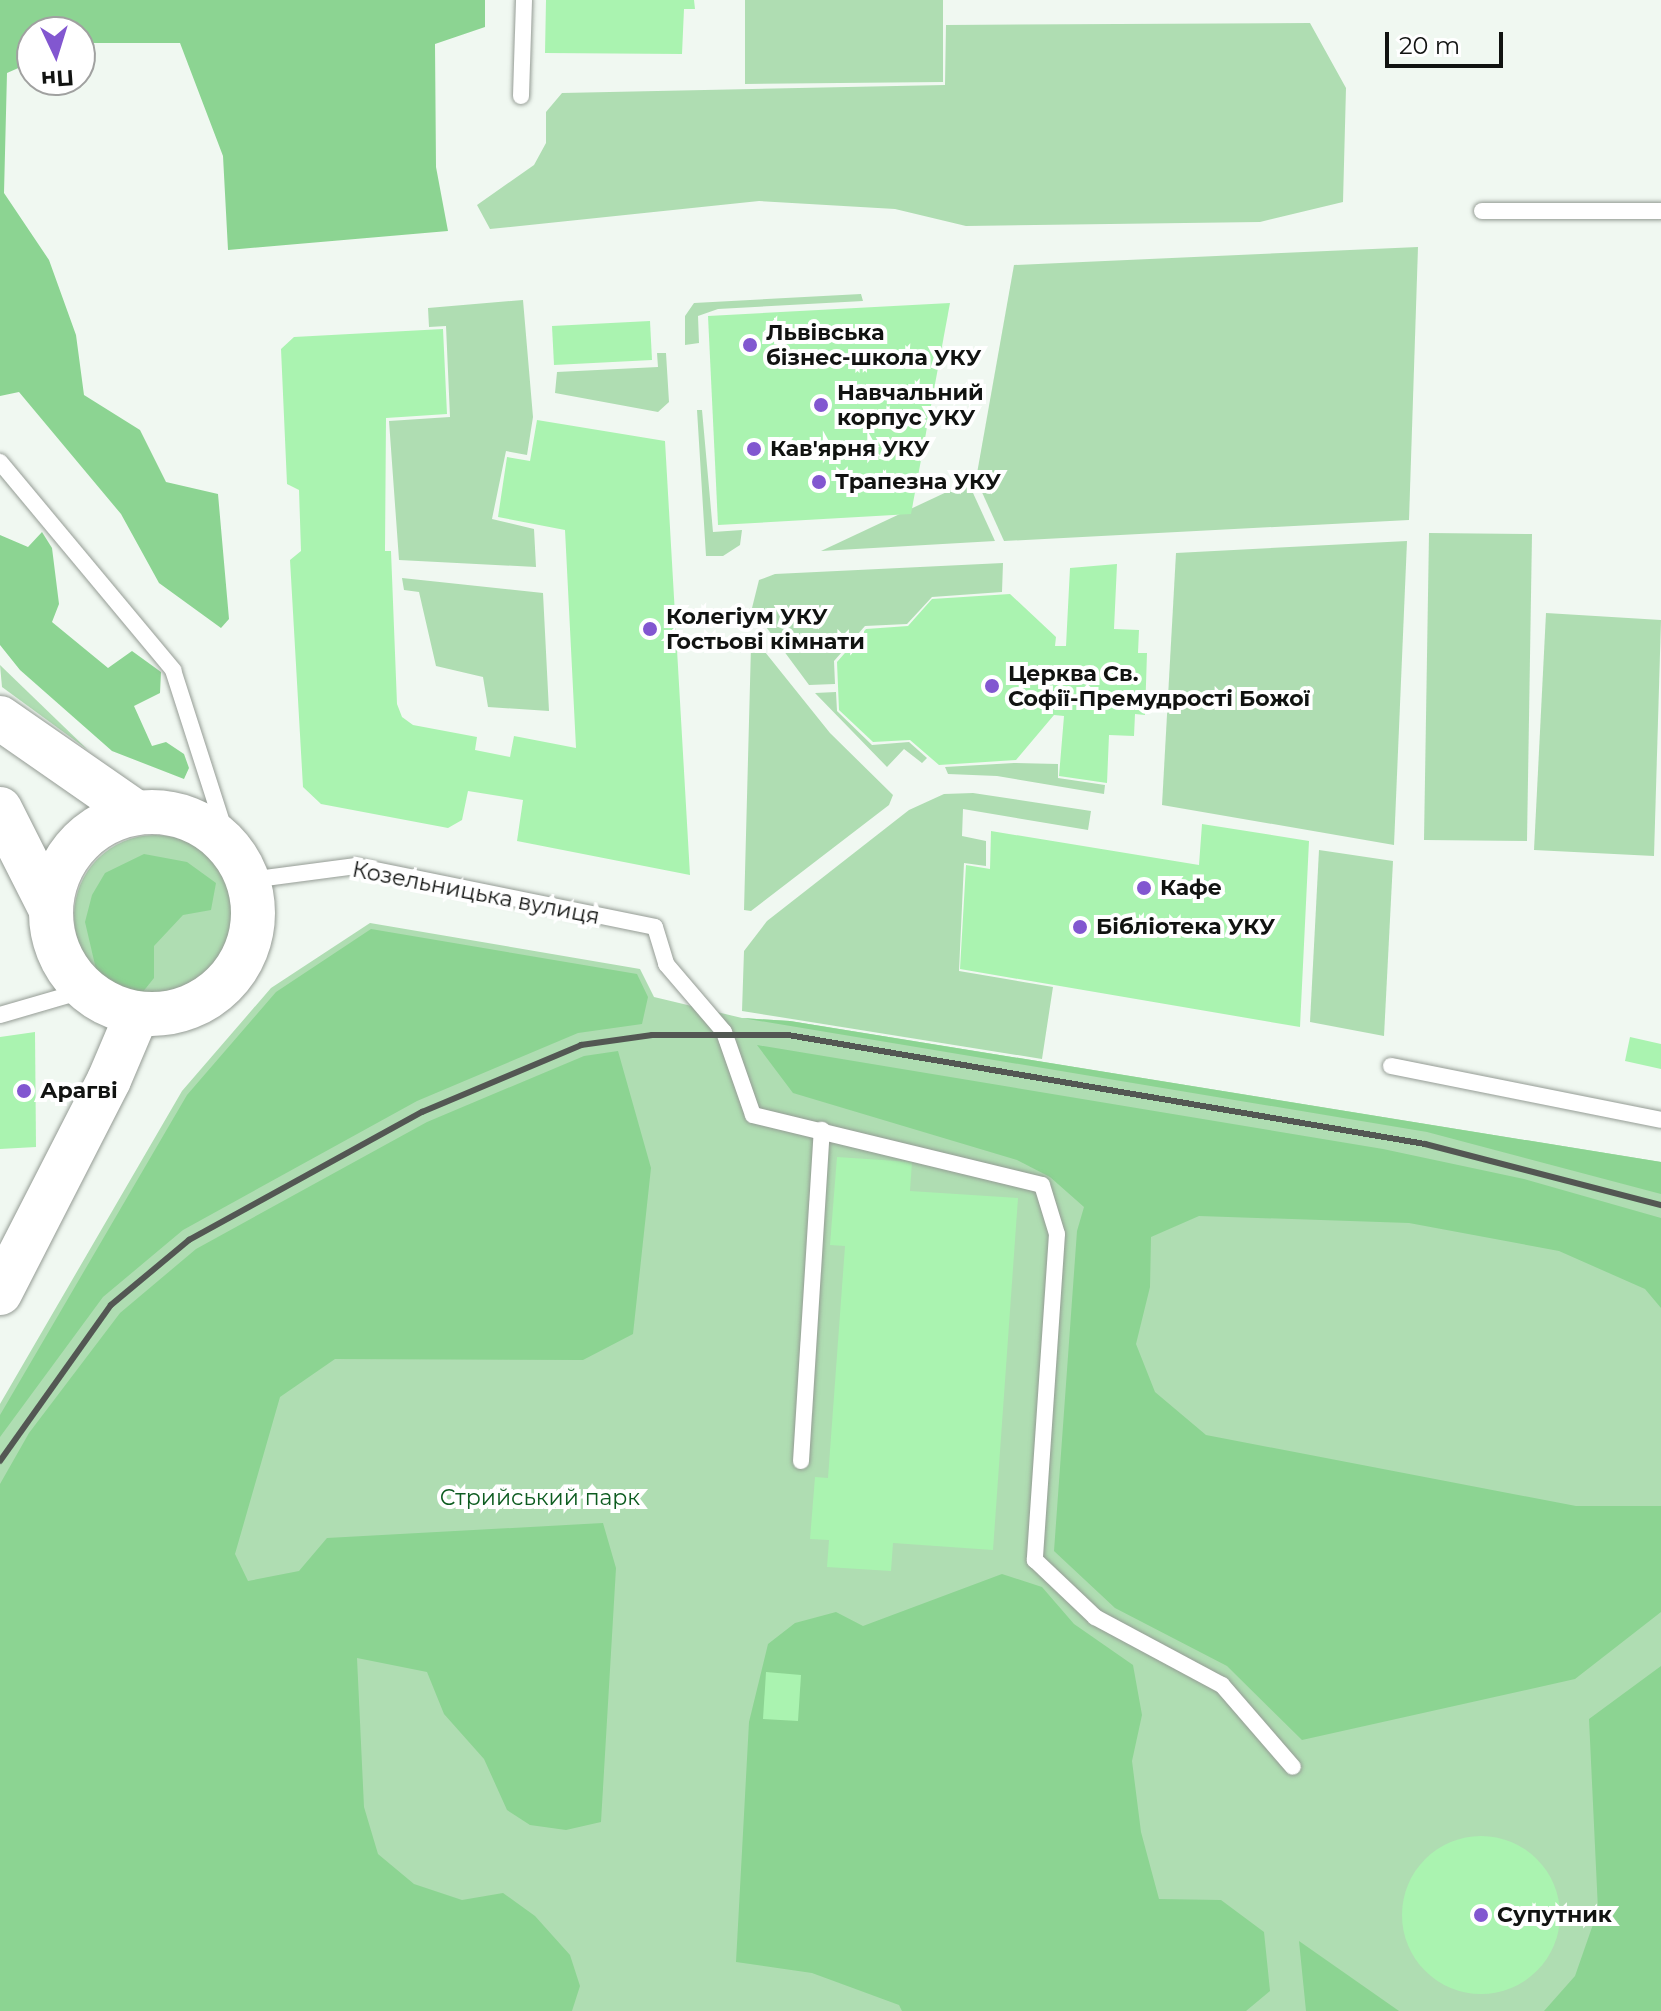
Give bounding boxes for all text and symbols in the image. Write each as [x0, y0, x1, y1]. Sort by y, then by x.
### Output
north arrow [16, 16, 96, 96]
scale bar [1389, 16, 1507, 66]
text: 20 m [1399, 31, 1460, 60]
text: Пн [40, 64, 75, 93]
place label: Львівська бізнес-школа УКУ [766, 319, 981, 370]
marker: Львівська бізнес-школа УКУ [741, 336, 759, 354]
place label: Навчальний корпус УКУ [837, 379, 984, 430]
marker: Навчальний корпус УКУ [812, 396, 830, 414]
place label: Кав'ярня УКУ [770, 436, 930, 462]
marker: Кав'ярня УКУ [745, 440, 763, 458]
place label: Трапезна УКУ [835, 469, 1001, 495]
marker: Трапезна УКУ [810, 473, 828, 491]
place label: Колегіум УКУ Гостьові кімнати [666, 603, 865, 654]
marker: Колегіум УКУ Гостьові кімнати [641, 620, 659, 638]
place label: Церква Св. Софії-Премудрості Божої [1008, 660, 1310, 712]
marker: Церква Св. Софії-Премудрості Божої [983, 677, 1001, 695]
street label: Козельницька вулиця [350, 856, 602, 930]
place label: Кафе [1160, 875, 1222, 901]
marker: Кафе [1135, 879, 1153, 897]
place label: Бібліотека УКУ [1096, 914, 1275, 940]
marker: Бібліотека УКУ [1071, 918, 1089, 936]
place label: Арагві [40, 1078, 118, 1104]
marker: Арагві [15, 1082, 33, 1100]
park label: Стрийський парк [440, 1485, 640, 1511]
place label: Супутник [1497, 1902, 1612, 1928]
marker: Супутник [1472, 1906, 1490, 1924]

